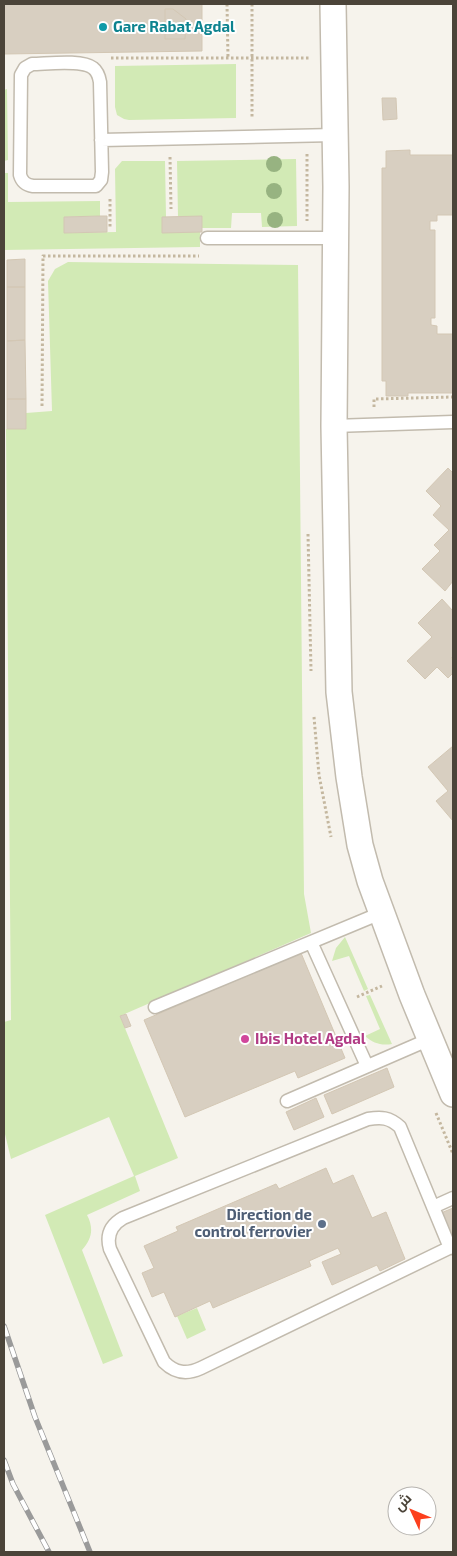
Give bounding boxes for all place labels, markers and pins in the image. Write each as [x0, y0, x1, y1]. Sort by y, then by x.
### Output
place label: Gare Rabat Agdal [113, 17, 235, 35]
marker: Gare Rabat Agdal [97, 21, 109, 33]
place label: Ibis Hotel Agdal [255, 1029, 366, 1047]
marker: Ibis Hotel Agdal [239, 1033, 251, 1045]
place label: Direction de control ferrovier [194, 1205, 313, 1240]
marker: Direction de control ferrovier [316, 1218, 328, 1230]

